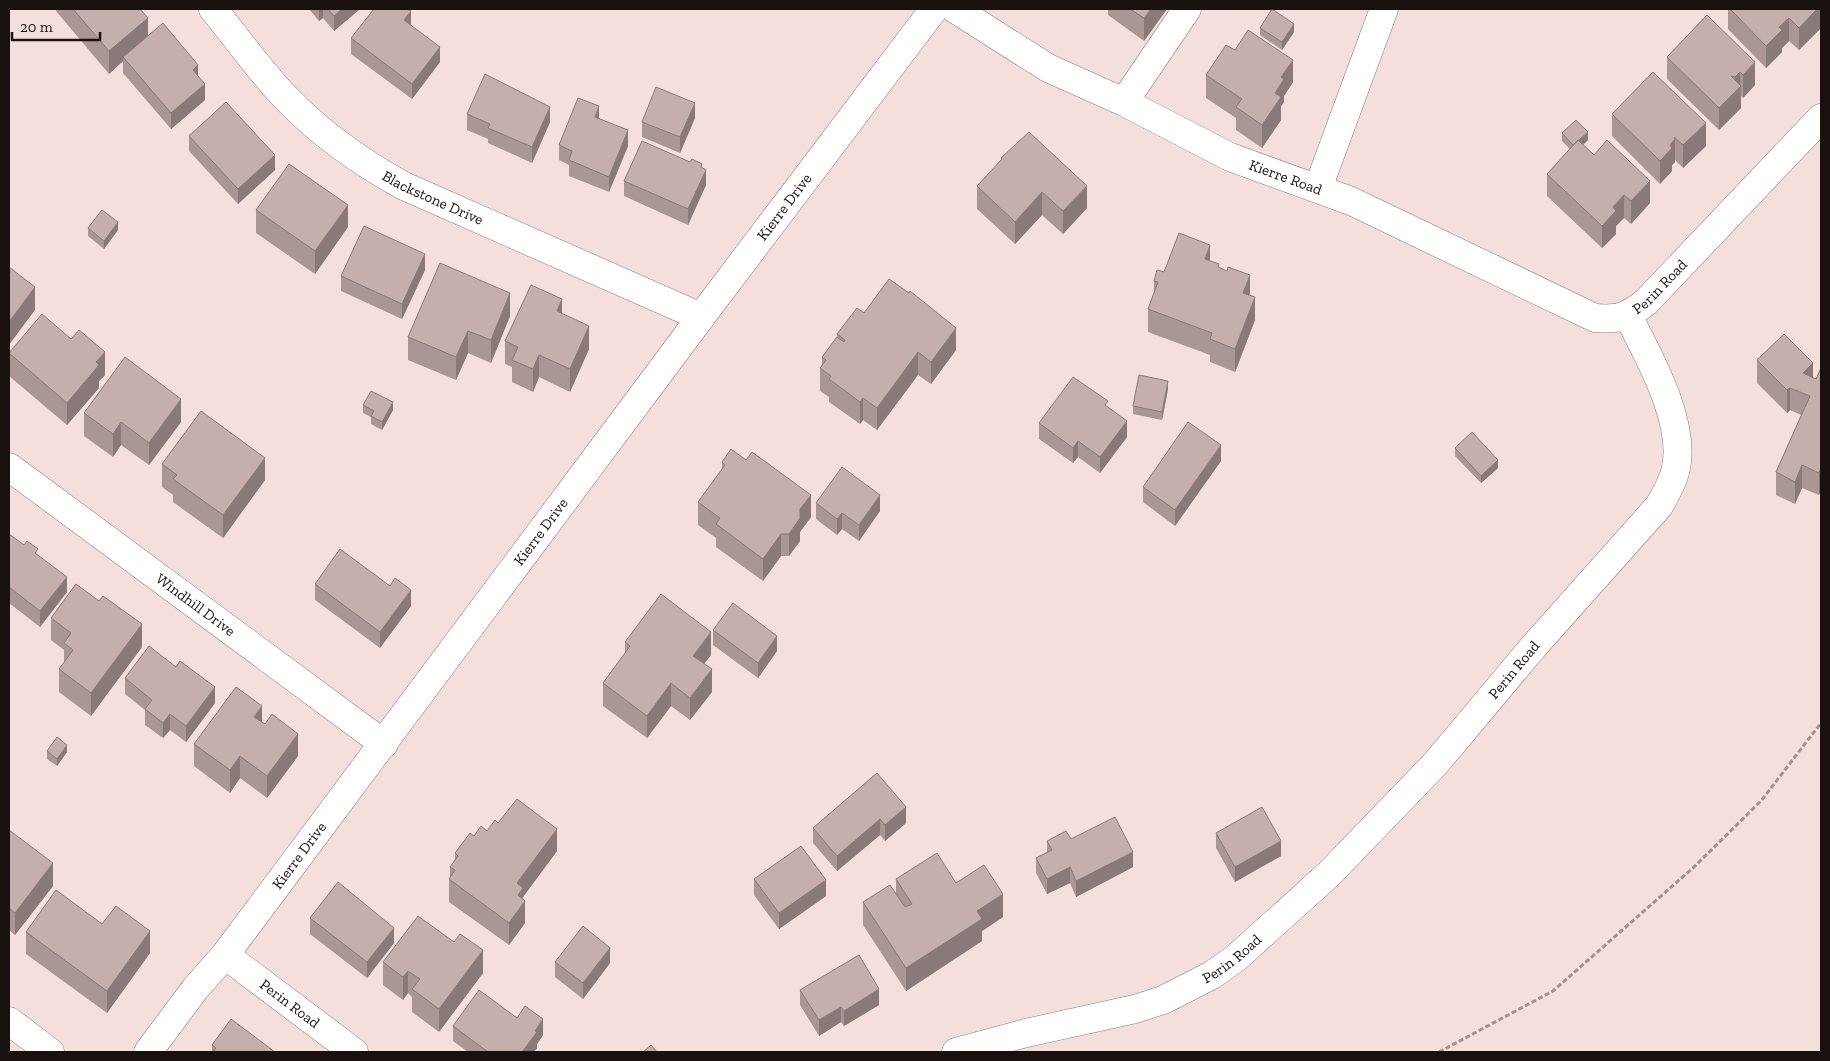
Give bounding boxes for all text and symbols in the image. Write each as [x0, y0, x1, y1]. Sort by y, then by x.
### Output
scale bar [12, 10, 100, 42]
text: 20 m [20, 18, 53, 36]
street label: Kierre Road [1247, 156, 1325, 199]
street label: Blackstone Drive [379, 167, 486, 229]
street label: Kierre Drive [753, 170, 815, 244]
street label: Perin Road [1629, 255, 1691, 318]
street label: Kierre Drive [510, 495, 572, 569]
street label: Windhill Drive [152, 570, 239, 640]
street label: Perin Road [1485, 637, 1544, 703]
street label: Kierre Drive [268, 818, 330, 893]
street label: Perin Road [1199, 930, 1266, 987]
street label: Perin Road [256, 975, 324, 1032]

